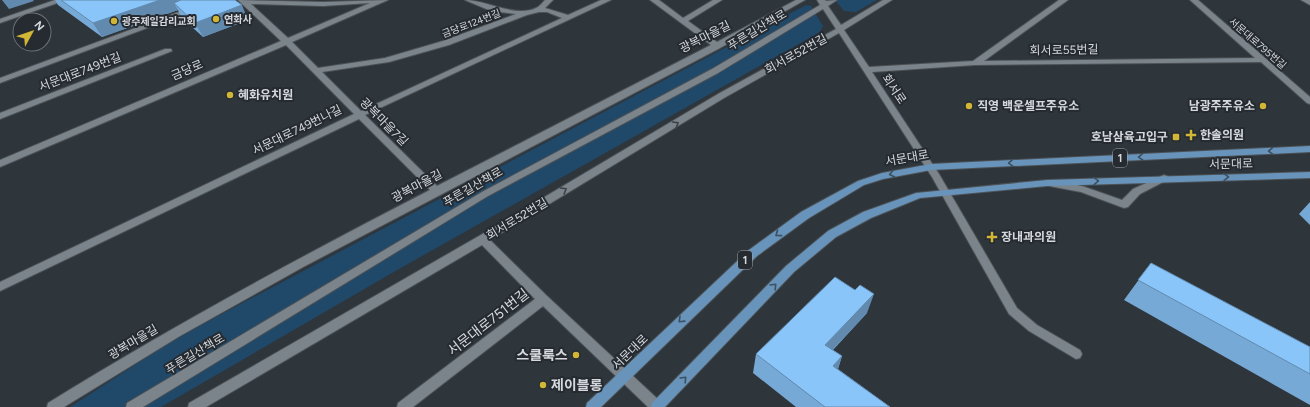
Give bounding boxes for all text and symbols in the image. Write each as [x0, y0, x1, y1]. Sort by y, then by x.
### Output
street label: 금당로124번길 [440, 6, 502, 41]
street label: 푸른길산책로 [725, 7, 789, 53]
north arrow [12, 12, 52, 52]
place label: 연화사 [224, 13, 252, 26]
marker: 연화사 [211, 14, 221, 24]
place label: 광주제일감리교회 [122, 15, 196, 28]
street label: 서문대로795번길 [1226, 15, 1289, 72]
marker: 광주제일감리교회 [109, 16, 119, 26]
text: N [32, 18, 47, 33]
street label: 광복마을길 [677, 18, 733, 56]
street label: 회서로52번길 [763, 31, 829, 77]
street label: 회서로55번길 [1029, 42, 1099, 58]
street label: 서문대로749번길 [37, 50, 123, 94]
street label: 금당로 [169, 57, 205, 83]
street label: 회서로 [879, 71, 909, 107]
place label: 혜화유치원 [238, 88, 293, 102]
marker: 혜화유치원 [225, 90, 235, 100]
street label: 광복마을7길 [357, 95, 411, 149]
place label: 직영 백운셀프주유소 [977, 99, 1079, 113]
place label: 남광주주유소 [1189, 99, 1255, 113]
marker: 직영 백운셀프주유소 [964, 101, 974, 111]
marker: 남광주주유소 [1258, 101, 1268, 111]
street label: 서문대로749번나길 [250, 102, 344, 158]
one-way arrow [672, 121, 679, 128]
place label: 한솔의원 [1200, 128, 1244, 142]
marker: 한솔의원 [1185, 129, 1197, 141]
place label: 호남삼육고입구 [1091, 130, 1168, 144]
marker: 호남삼육고입구 [1171, 132, 1181, 142]
street label: 서문대로 [884, 147, 930, 169]
one-way arrow [1268, 147, 1274, 155]
road number: 1 [1113, 149, 1127, 167]
one-way arrow [1138, 153, 1144, 161]
street label: 서문대로 [1209, 157, 1253, 171]
one-way arrow [1008, 159, 1014, 167]
street label: 푸른길산책로 [441, 164, 505, 210]
street label: 광복마을길 [389, 167, 445, 205]
one-way arrow [889, 169, 895, 177]
one-way arrow [1223, 173, 1229, 181]
one-way arrow [1093, 177, 1099, 185]
one-way arrow [560, 188, 567, 195]
street label: 회서로52번길 [484, 195, 550, 243]
one-way arrow [776, 229, 783, 236]
place label: 장내과의원 [1001, 230, 1056, 244]
marker: 장내과의원 [986, 231, 998, 243]
road number: 1 [738, 251, 752, 269]
one-way arrow [770, 283, 777, 291]
street label: 서문대로751번길 [444, 285, 532, 359]
one-way arrow [678, 316, 686, 323]
street label: 광복마을길 [106, 322, 160, 362]
street label: 푸른길산책로 [163, 331, 227, 377]
street label: 서문대로 [609, 332, 651, 372]
place label: 스쿨룩스 [516, 347, 568, 364]
marker: 스쿨룩스 [571, 350, 581, 360]
one-way arrow [679, 376, 687, 384]
place label: 제이블롱 [551, 377, 603, 394]
marker: 제이블롱 [538, 380, 548, 390]

